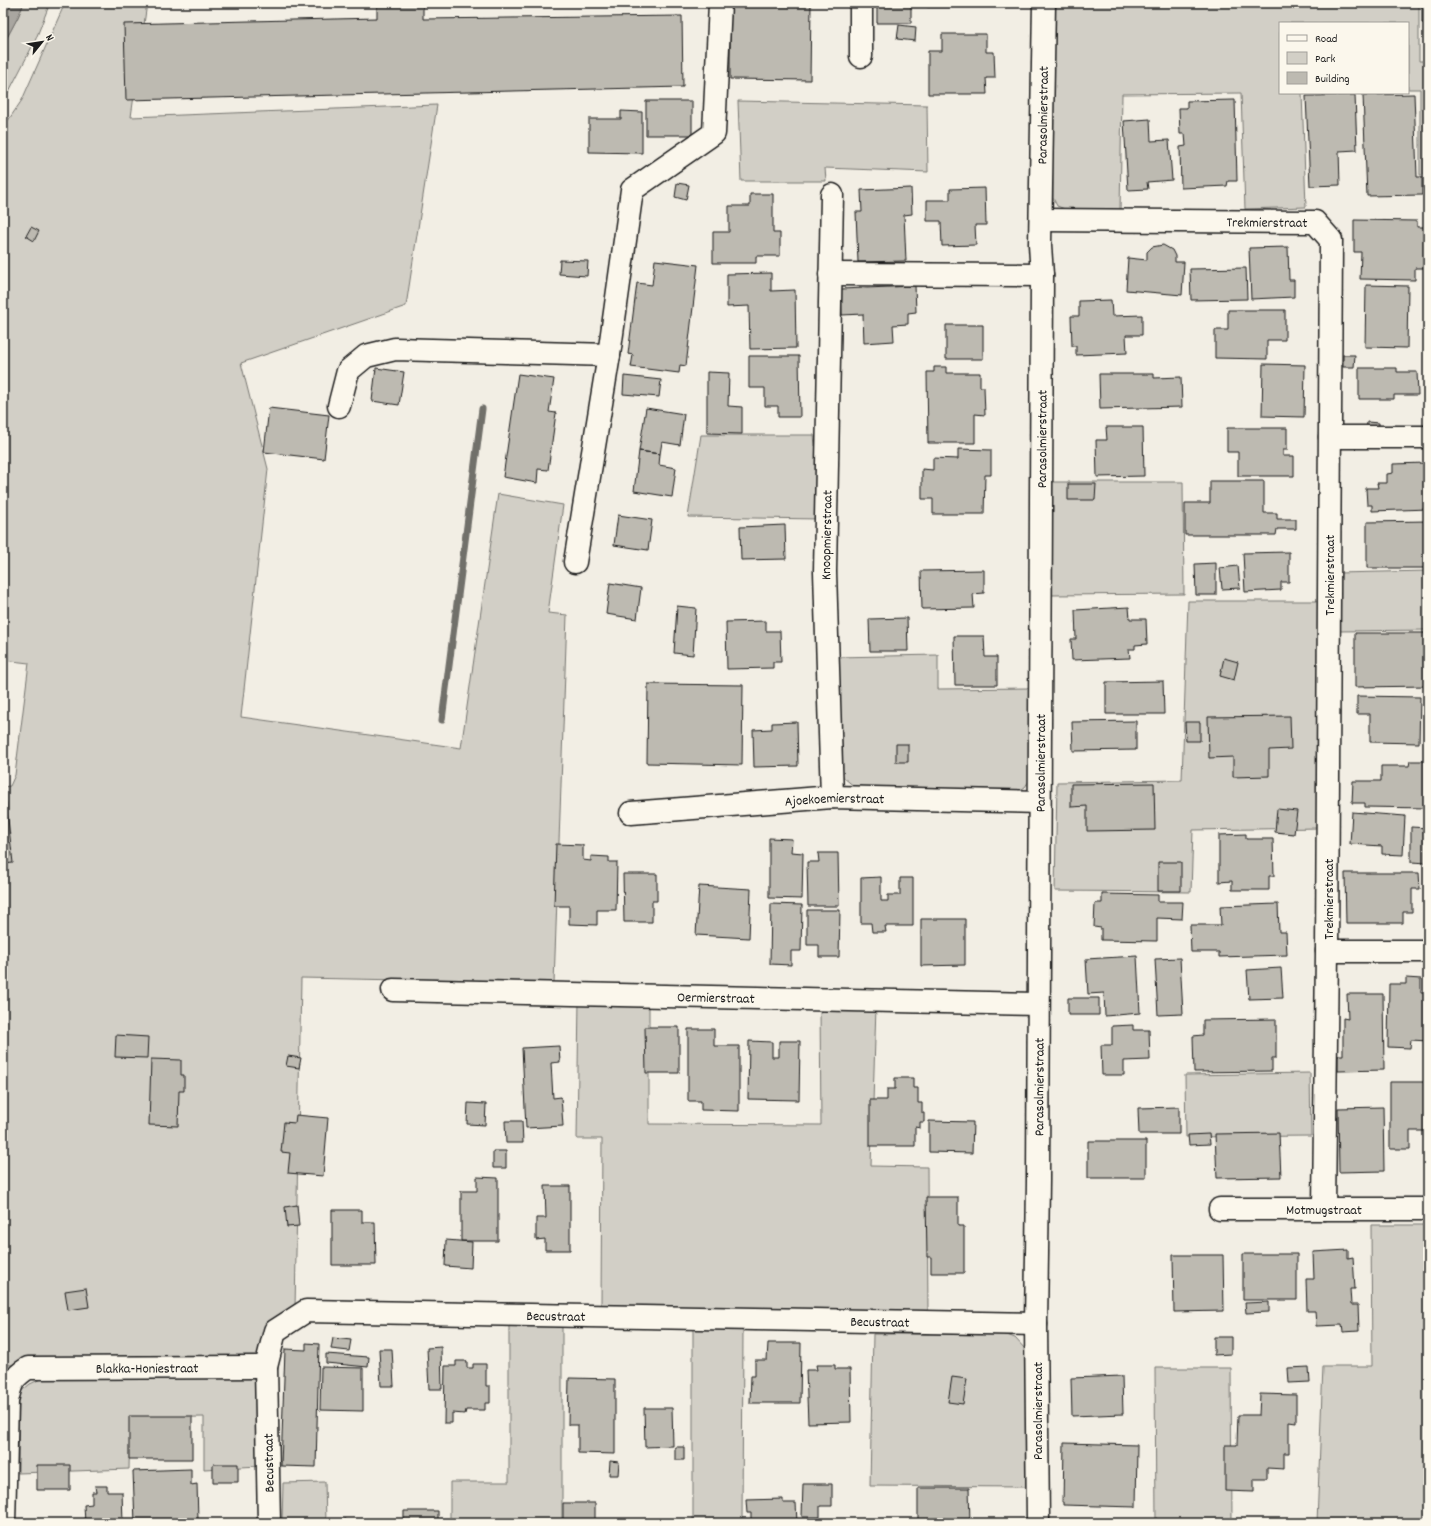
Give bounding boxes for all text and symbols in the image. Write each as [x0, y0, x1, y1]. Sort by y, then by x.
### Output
north arrow [22, 22, 62, 62]
legend [1279, 22, 1409, 94]
text: Road [1315, 31, 1337, 48]
text: N [41, 32, 57, 45]
text: Park [1315, 51, 1336, 68]
street label: Parasolmierstraat [1033, 66, 1055, 164]
text: Building [1315, 71, 1350, 88]
street label: Trekmierstraat [1226, 213, 1308, 234]
street label: Parasolmierstraat [1033, 390, 1053, 488]
street label: Knoopmierstraat [817, 490, 839, 580]
street label: Trekmierstraat [1321, 535, 1341, 615]
street label: Parasolmierstraat [1032, 714, 1052, 812]
street label: Ajoekoemierstraat [784, 789, 885, 813]
street label: Trekmierstraat [1320, 859, 1340, 939]
street label: Oermierstraat [677, 988, 755, 1010]
street label: Parasolmierstraat [1030, 1038, 1051, 1136]
street label: Motmugstraat [1286, 1201, 1362, 1221]
street label: Becustraat [526, 1307, 586, 1328]
street label: Becustraat [850, 1313, 910, 1334]
street label: Blakka-Honiestraat [96, 1359, 199, 1380]
street label: Parasolmierstraat [1029, 1362, 1049, 1460]
street label: Becustraat [259, 1433, 281, 1493]

